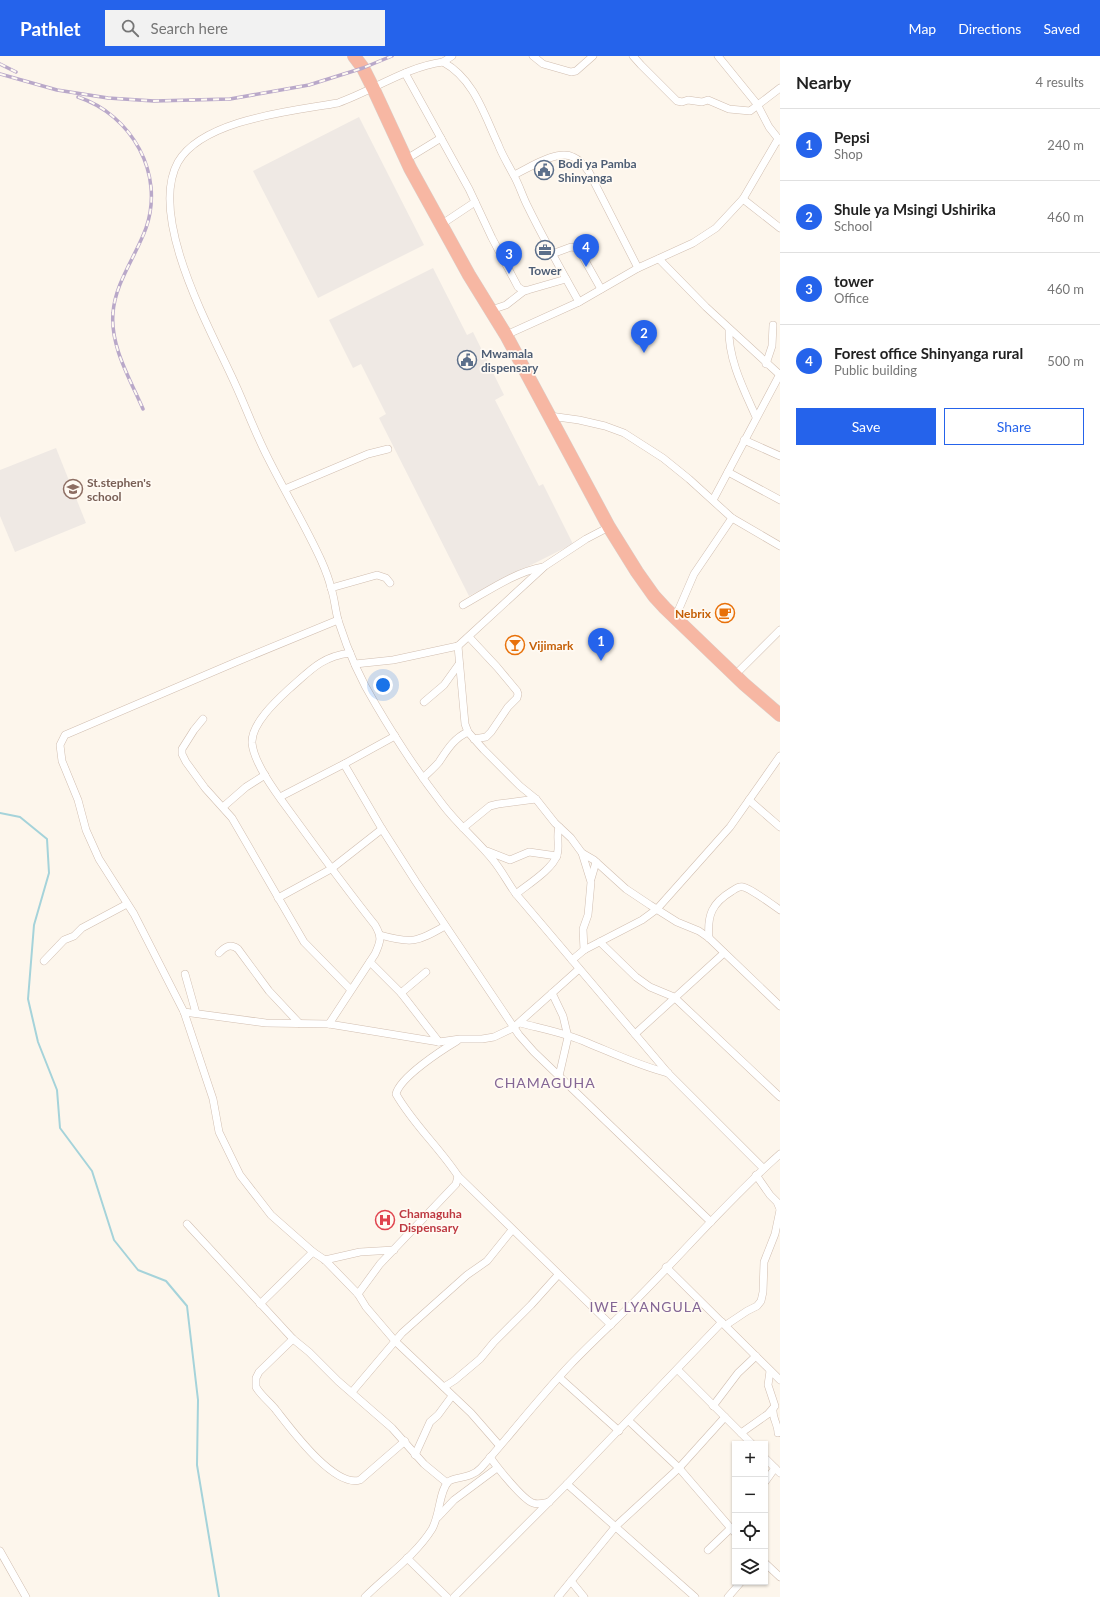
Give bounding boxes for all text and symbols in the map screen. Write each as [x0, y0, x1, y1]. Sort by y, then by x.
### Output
search box [105, 10, 385, 46]
text: Pathlet [20, 17, 81, 40]
icon: search [119, 17, 141, 39]
text: Search here [151, 19, 228, 37]
text: Map [909, 20, 936, 37]
text: Directions [958, 20, 1021, 37]
text: Saved [1043, 20, 1080, 37]
text: Nearby [796, 72, 851, 93]
text: 4 results [1036, 74, 1084, 90]
text: Pepsi [834, 128, 870, 146]
text: 1 [805, 137, 813, 153]
text: 240 m [1047, 137, 1084, 153]
text: Shop [834, 146, 863, 162]
place label: Bodi ya Pamba Shinyanga [558, 156, 637, 185]
public building icon: Bodi ya Pamba Shinyanga [533, 159, 555, 181]
text: Shule ya Msingi Ushirika [834, 200, 996, 218]
text: 2 [805, 209, 813, 225]
text: 460 m [1047, 209, 1084, 225]
text: School [834, 218, 872, 234]
pin: 4 [573, 234, 599, 267]
office icon: Tower [534, 239, 556, 261]
pin: 3 [496, 241, 522, 274]
place label: Tower [529, 263, 562, 278]
text: tower [834, 272, 874, 290]
text: 3 [805, 281, 813, 297]
text: 460 m [1047, 281, 1084, 297]
text: Office [834, 290, 869, 306]
pin: 2 [631, 320, 657, 353]
text: Forest office Shinyanga rural [834, 344, 1023, 362]
place label: Mwamala dispensary [481, 346, 539, 375]
public building icon: Mwamala dispensary [456, 349, 478, 371]
text: 4 [805, 353, 813, 369]
text: 500 m [1047, 353, 1084, 369]
text: Public building [834, 362, 917, 378]
button: Save [796, 408, 936, 445]
button: Share [944, 408, 1084, 445]
place label: St.stephen's school [87, 475, 151, 504]
school or university icon: St.stephen's school [62, 478, 84, 500]
cafe icon: Nebrix [714, 602, 736, 624]
place label: Nebrix [675, 606, 712, 621]
pin: 1 [588, 628, 614, 661]
bar icon: Vijimark [504, 634, 526, 656]
place label: Vijimark [528, 638, 574, 653]
your location [373, 675, 393, 695]
district label: CHAMAGUHA [494, 1074, 596, 1091]
place label: Chamaguha Dispensary [399, 1206, 462, 1235]
hospital icon: Chamaguha Dispensary [374, 1209, 396, 1231]
district label: IWE LYANGULA [589, 1298, 703, 1315]
map controls [732, 1441, 768, 1585]
button: + [732, 1441, 768, 1477]
button: − [732, 1477, 768, 1513]
button: locate [732, 1513, 768, 1549]
button: layers [732, 1549, 768, 1585]

